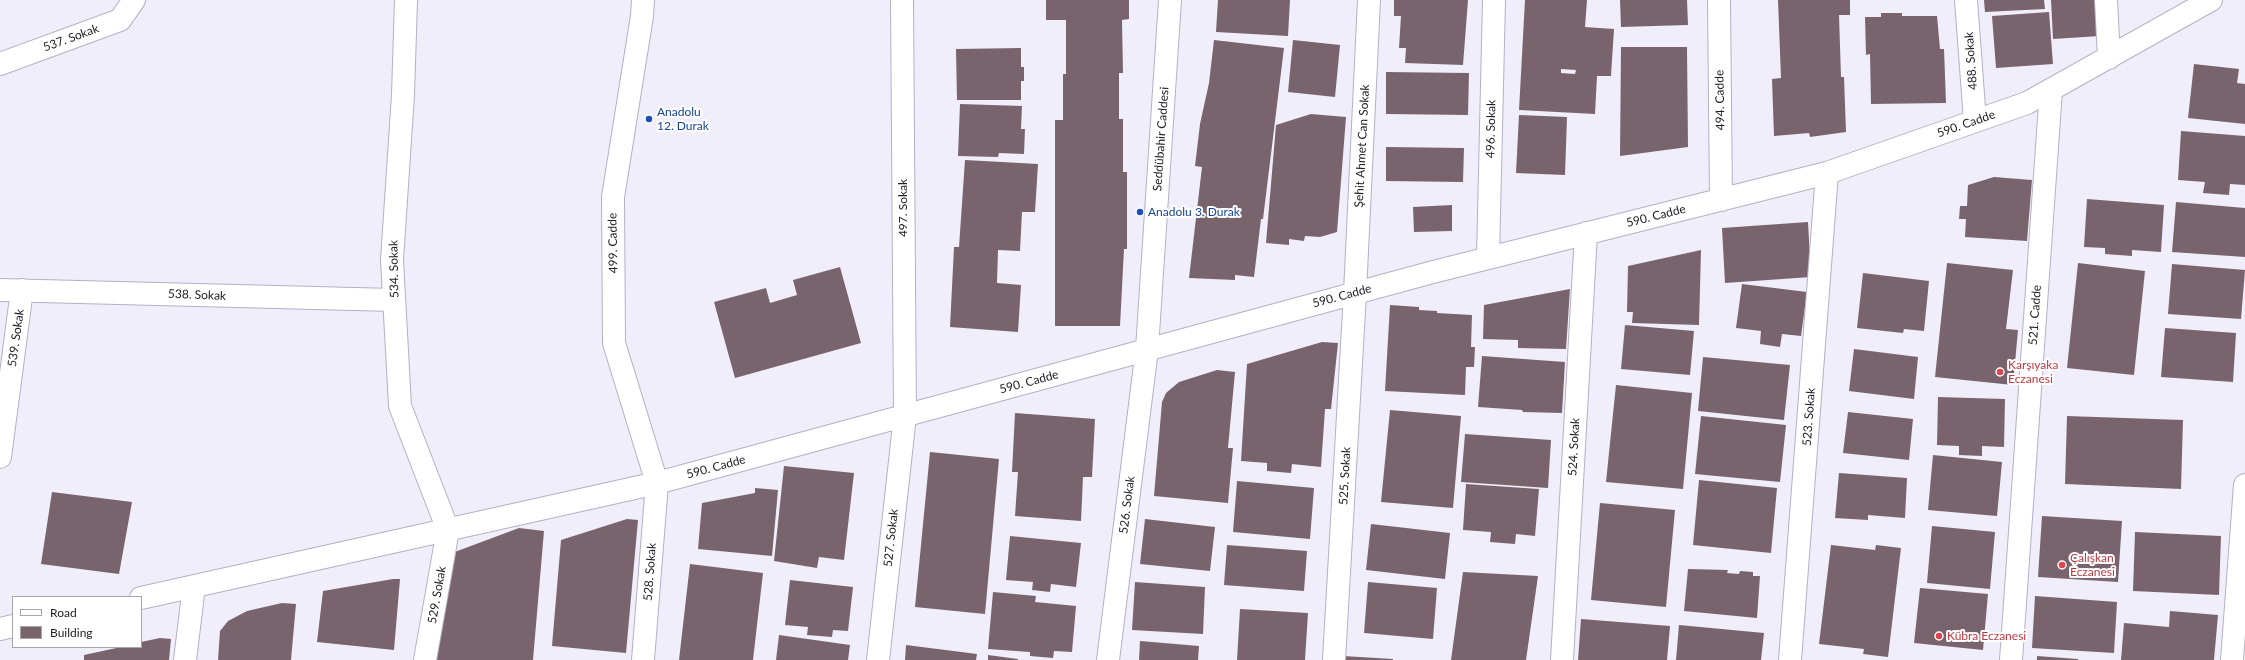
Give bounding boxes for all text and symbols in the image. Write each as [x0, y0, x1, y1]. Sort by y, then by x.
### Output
street label: 537. Sokak [41, 21, 101, 55]
street label: 488. Sokak [1962, 31, 1980, 91]
street label: 494. Cadde [1712, 70, 1728, 130]
street label: Şehit Ahmet Can Sokak [1352, 84, 1372, 208]
street label: Seddübahir Caddesi [1150, 86, 1172, 192]
street label: 496. Sokak [1483, 100, 1499, 158]
place label: Anadolu 12. Durak [657, 105, 709, 133]
street label: 590. Cadde [1935, 107, 1997, 141]
marker: Anadolu 12. Durak [644, 114, 654, 124]
street label: 497. Sokak [896, 179, 910, 237]
street label: 590. Cadde [1625, 202, 1687, 230]
place label: Anadolu 3. Durak [1148, 205, 1240, 219]
marker: Anadolu 3. Durak [1135, 207, 1145, 217]
street label: 499. Cadde [605, 213, 621, 273]
street label: 534. Sokak [386, 240, 402, 298]
street label: 590. Cadde [1311, 281, 1373, 311]
street label: 521. Cadde [2026, 284, 2044, 346]
street label: 538. Sokak [168, 287, 226, 303]
street label: 539. Sokak [5, 308, 27, 368]
place label: Karşıyaka Eczanesi [2008, 358, 2058, 386]
street label: 590. Cadde [998, 367, 1060, 397]
marker: Karşıyaka Eczanesi [1995, 367, 2005, 377]
street label: 523. Sokak [1800, 387, 1818, 447]
street label: 524. Sokak [1565, 418, 1583, 476]
street label: 525. Sokak [1336, 447, 1354, 505]
street label: 590. Cadde [685, 452, 747, 482]
street label: 526. Sokak [1116, 475, 1138, 535]
street label: 527. Sokak [881, 508, 901, 568]
street label: 528. Sokak [641, 542, 659, 602]
place label: Çalışkan Eczanesi [2070, 551, 2115, 579]
marker: Çalışkan Eczanesi [2057, 560, 2067, 570]
street label: 529. Sokak [425, 565, 449, 625]
legend [12, 596, 142, 648]
text: Road [50, 605, 77, 620]
text: Building [50, 625, 93, 640]
place label: Kübra Eczanesi [1947, 629, 2026, 643]
marker: Kübra Eczanesi [1934, 631, 1944, 641]

